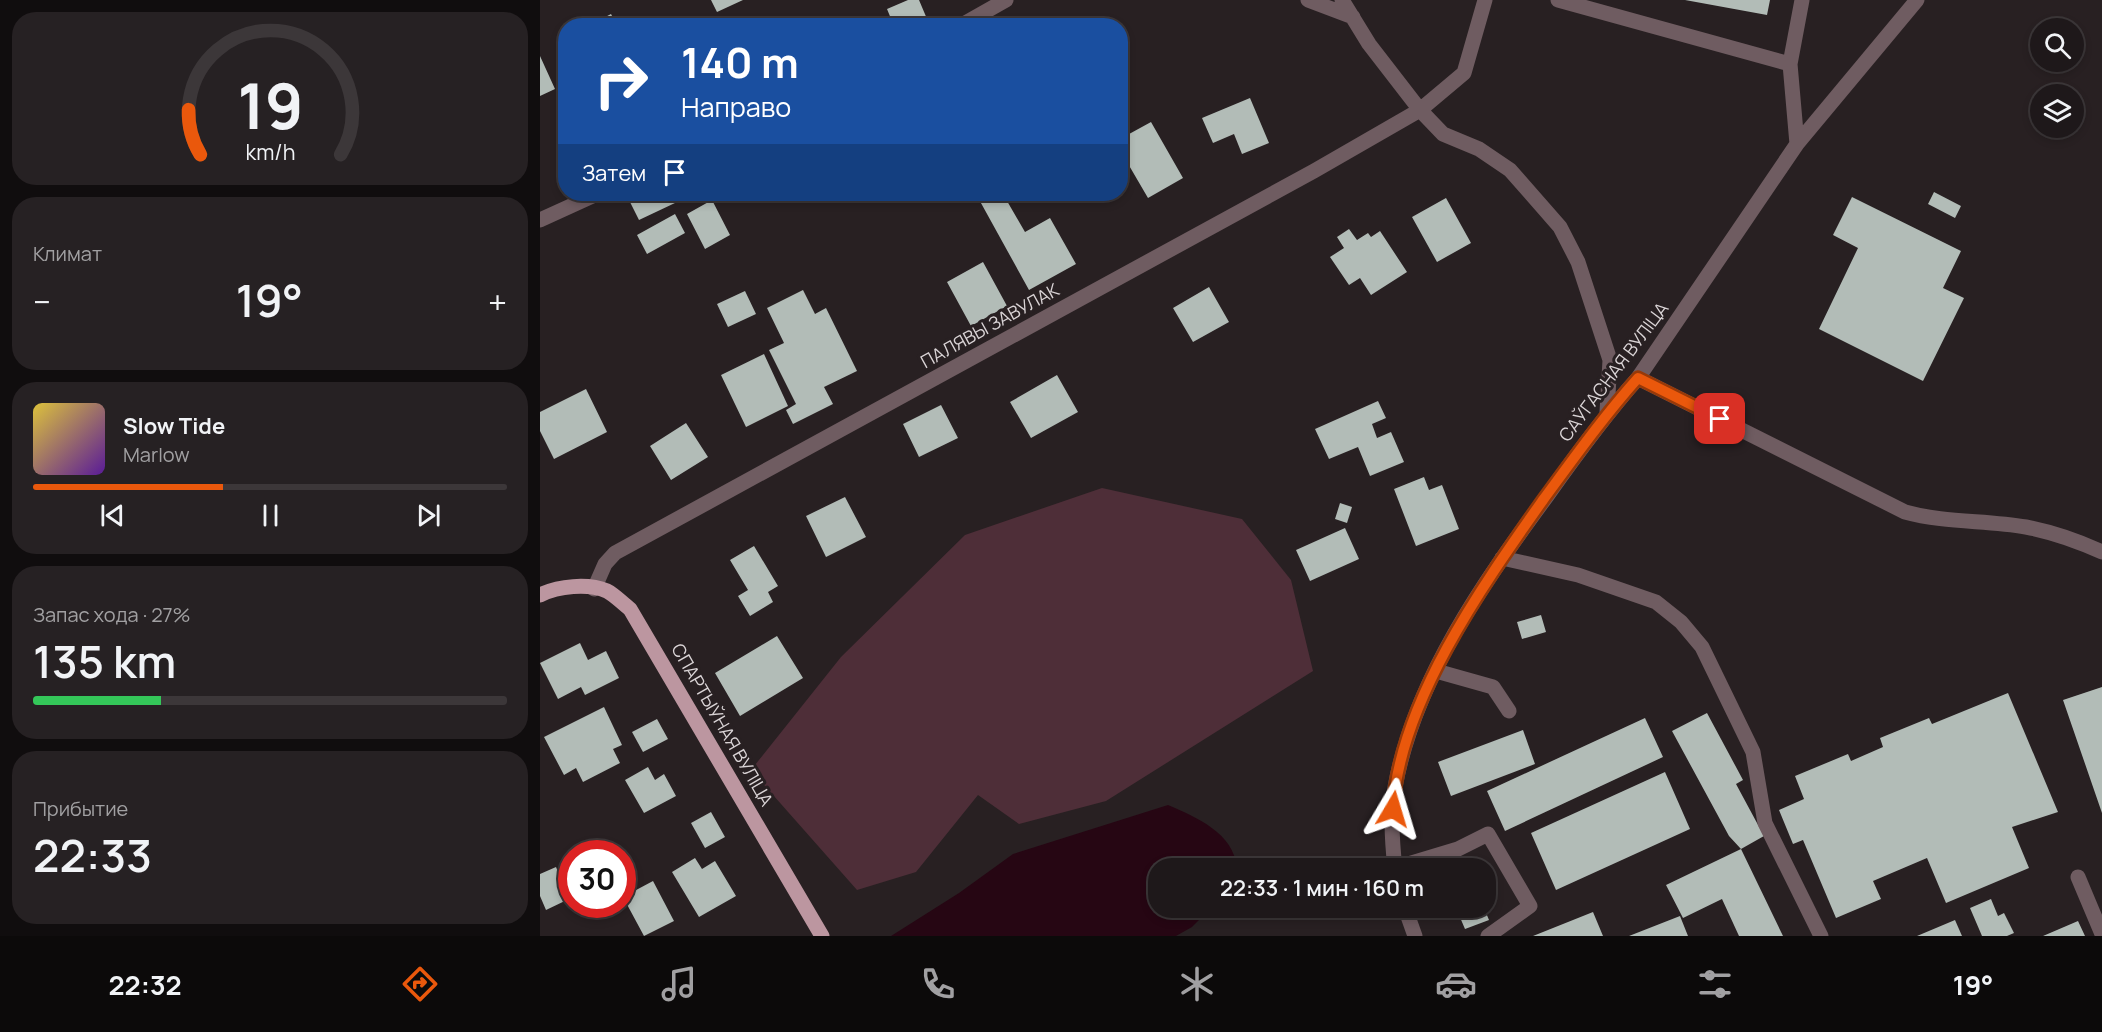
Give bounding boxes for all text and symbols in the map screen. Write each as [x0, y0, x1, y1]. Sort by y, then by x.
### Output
map controls [2030, 18, 2084, 138]
button: search [2030, 18, 2084, 72]
text: 140 m [681, 33, 799, 91]
icon: right [582, 42, 660, 120]
text: 19 [237, 63, 303, 149]
button: layers [2030, 84, 2084, 138]
text: Направо [681, 88, 791, 125]
text: km/h [245, 138, 295, 167]
icon: arrive [658, 156, 691, 189]
text: Затем [582, 158, 646, 188]
text: Климат [33, 240, 102, 267]
text: 19° [236, 269, 303, 331]
street label: ПАЛЯВЫ ЗАВУЛАК [916, 277, 1063, 373]
text: − [33, 279, 51, 324]
text: + [488, 279, 507, 324]
street label: САЎГАСНАЯ ВУЛІЦА [1553, 296, 1674, 446]
pin [1694, 393, 1745, 444]
icon: arrive [1703, 402, 1736, 435]
text: Slow Tide [123, 411, 225, 441]
text: Marlow [123, 441, 190, 468]
icon: previous [96, 499, 129, 532]
icon: pause [254, 499, 287, 532]
icon: next [412, 499, 445, 532]
text: Запас хода · 27% [33, 601, 191, 628]
text: 135 km [33, 630, 176, 692]
street label: СПАРТЫЎНАЯ ВУЛІЦА [666, 639, 780, 811]
position arrow [1361, 777, 1425, 841]
text: Прибытие [33, 795, 128, 822]
text: 22:33 [33, 824, 152, 886]
speed limit sign: 30 [558, 840, 636, 918]
text: 22:33 · 1 мин · 160 m [1220, 873, 1424, 903]
icon: directions [399, 963, 441, 1005]
icon: music [658, 963, 700, 1005]
icon: phone [917, 963, 959, 1005]
icon: climate [1176, 963, 1218, 1005]
icon: car [1435, 963, 1477, 1005]
icon: filters [1694, 963, 1736, 1005]
text: 22:32 [109, 966, 182, 1003]
text: 19° [1953, 966, 1993, 1003]

